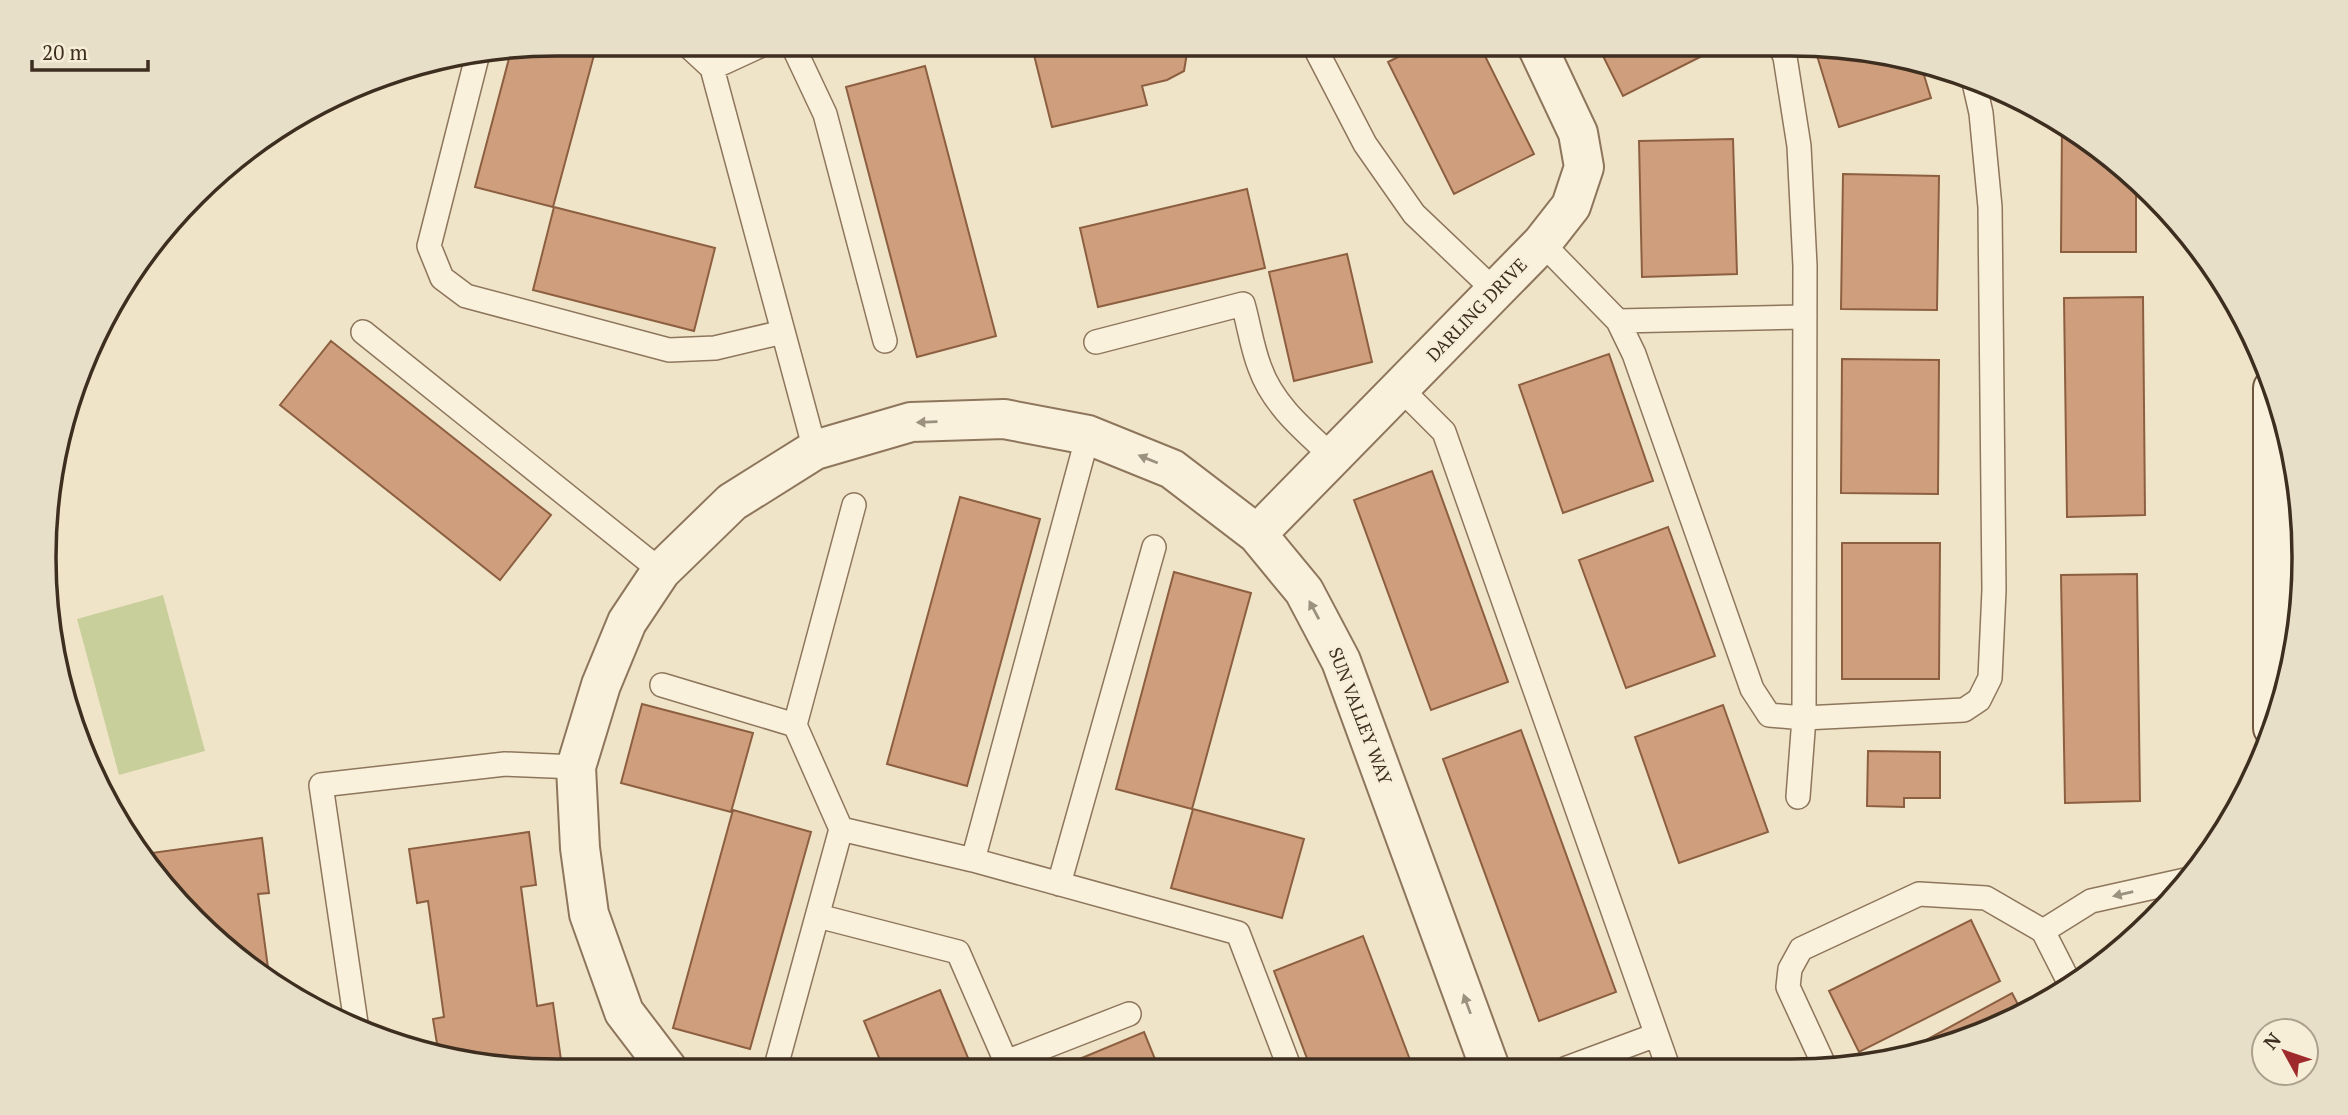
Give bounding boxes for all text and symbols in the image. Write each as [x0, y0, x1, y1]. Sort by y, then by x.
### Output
scale bar [32, 28, 147, 72]
text: 20 m [42, 38, 88, 66]
street label: DARLING DRIVE [1421, 252, 1532, 366]
one-way arrow [916, 416, 938, 427]
one-way arrow [1137, 454, 1158, 465]
one-way arrow [1308, 600, 1320, 619]
street label: SUN VALLEY WAY [1324, 644, 1398, 788]
one-way arrow [2112, 889, 2134, 900]
one-way arrow [1461, 993, 1472, 1014]
north arrow [2250, 1017, 2320, 1087]
text: N [2257, 1027, 2286, 1054]

